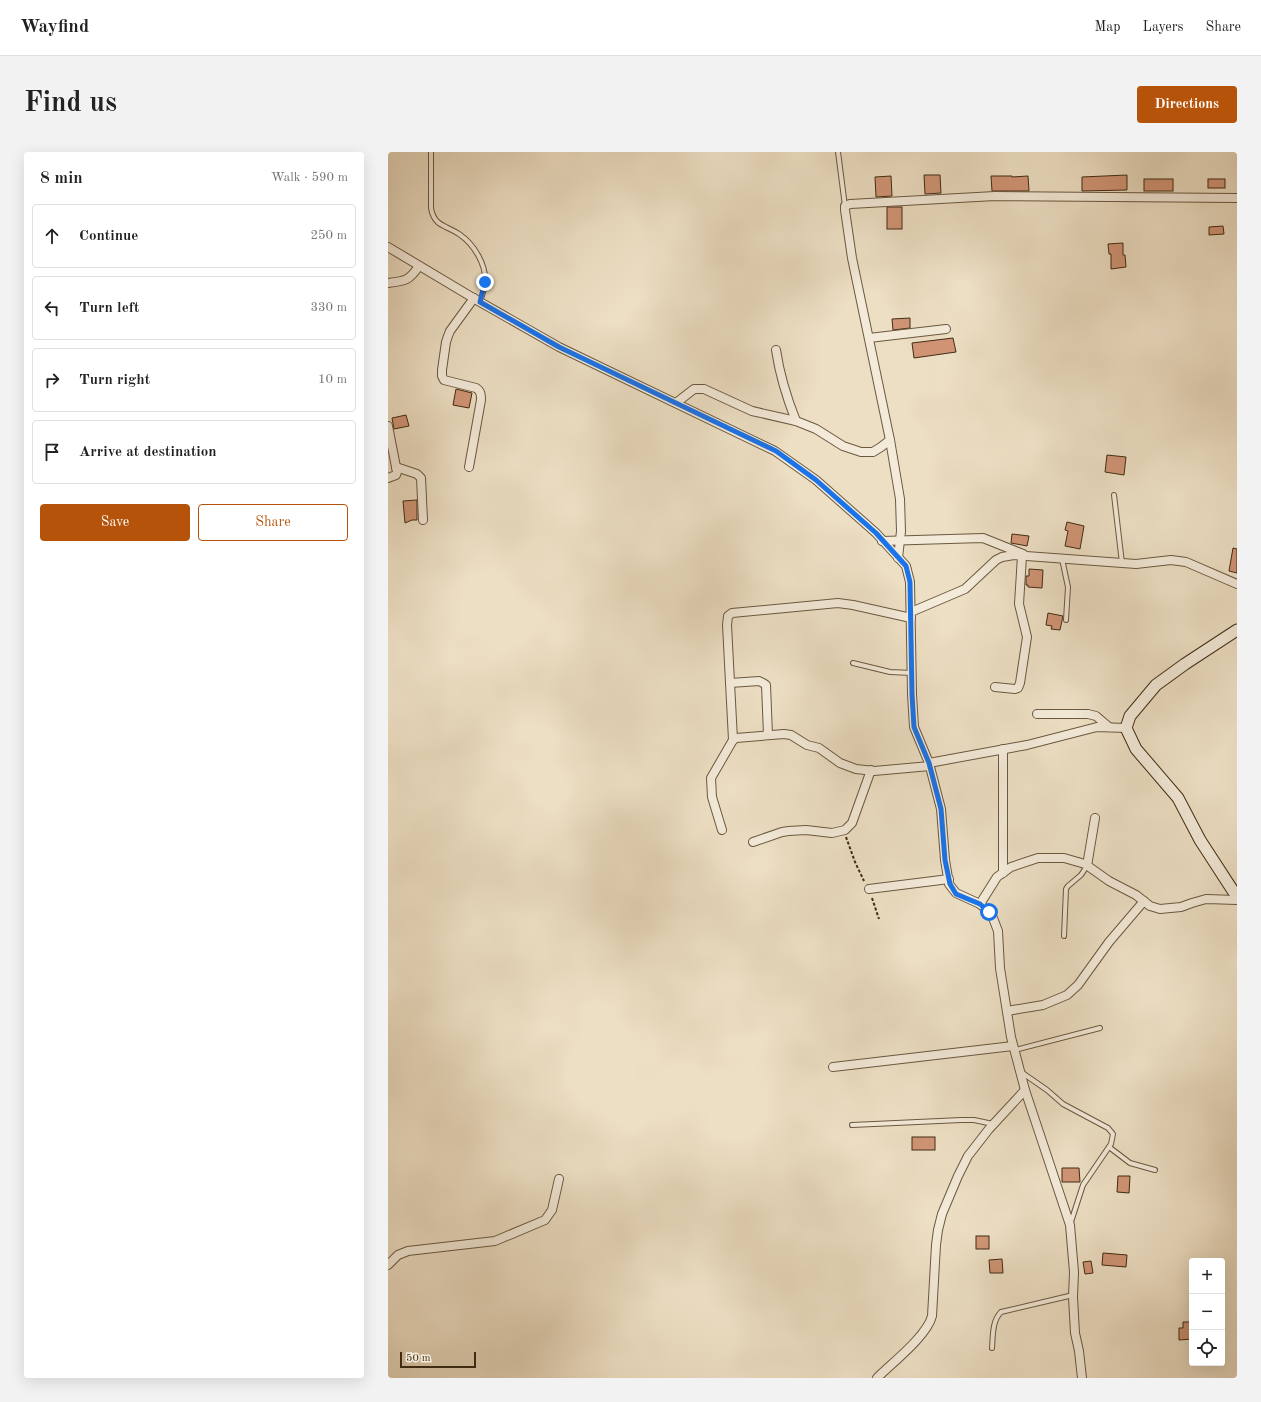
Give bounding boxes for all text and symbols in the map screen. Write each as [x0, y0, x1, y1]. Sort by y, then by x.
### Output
text: Wayfind [20, 18, 89, 37]
text: Map [1095, 20, 1121, 34]
text: Layers [1143, 20, 1184, 34]
text: Share [1206, 20, 1241, 34]
button: Directions [1137, 86, 1237, 123]
text: Find us [24, 90, 117, 118]
text: 8 min [40, 170, 83, 187]
text: Walk · 590 m [271, 171, 348, 184]
icon: ahead [41, 225, 63, 247]
text: Continue [79, 229, 138, 244]
text: 250 m [310, 229, 347, 242]
route end [476, 273, 494, 291]
icon: left [41, 297, 63, 319]
text: Turn left [79, 301, 139, 316]
text: 330 m [310, 301, 347, 314]
icon: right [41, 369, 63, 391]
text: Turn right [79, 373, 150, 388]
text: 10 m [318, 373, 347, 386]
icon: arrive [41, 441, 63, 463]
text: Arrive at destination [79, 445, 217, 460]
button: Save [40, 504, 190, 541]
button: Share [198, 504, 348, 541]
route start [980, 903, 998, 921]
map controls [1189, 1258, 1225, 1366]
button: + [1189, 1258, 1225, 1294]
button: − [1189, 1294, 1225, 1330]
button: locate [1189, 1330, 1225, 1366]
scale bar [400, 1350, 476, 1369]
text: 50 m [406, 1353, 431, 1364]

